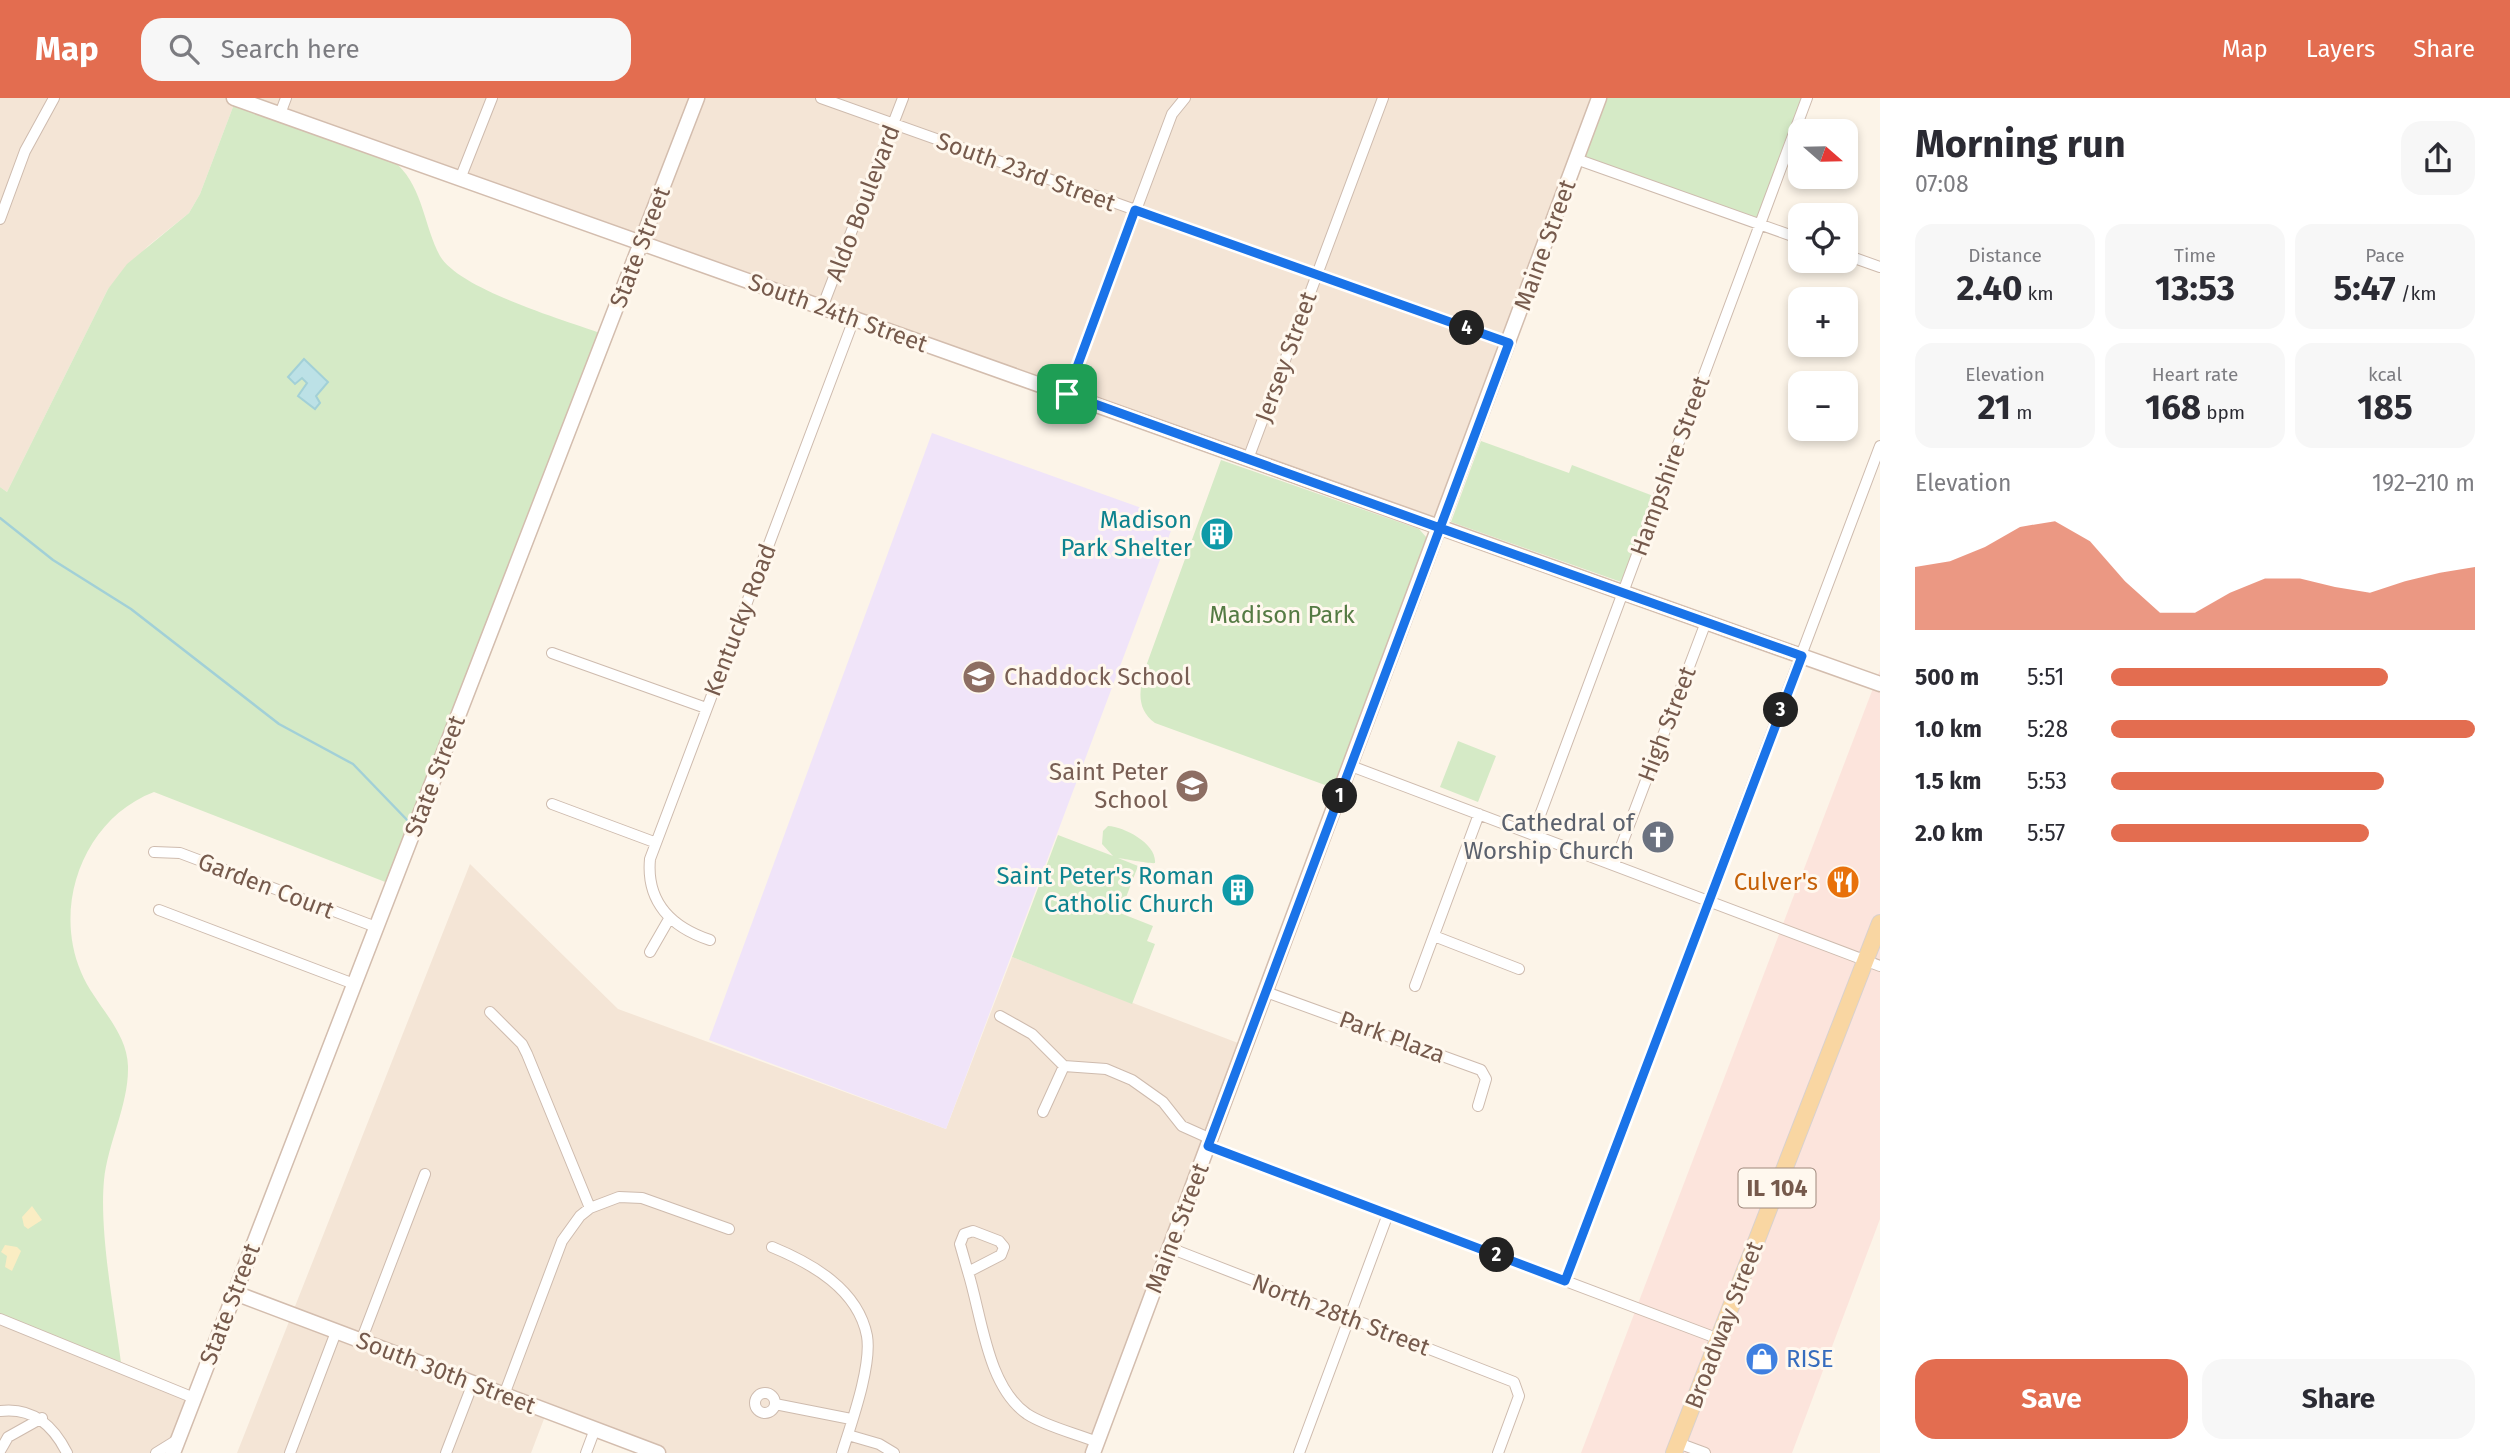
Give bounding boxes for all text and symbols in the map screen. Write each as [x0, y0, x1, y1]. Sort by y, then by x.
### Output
search box [141, 18, 631, 81]
text: Map [35, 29, 99, 69]
icon: search [165, 30, 203, 68]
text: Search here [221, 34, 360, 65]
text: Map [2222, 35, 2268, 63]
text: Layers [2306, 35, 2375, 63]
text: Share [2413, 35, 2475, 63]
north arrow [1788, 119, 1858, 189]
map controls [1788, 119, 1858, 441]
street label: Aldo Boulevard [820, 121, 906, 285]
text: Morning run [1915, 121, 2126, 167]
button: share [2401, 121, 2475, 195]
street label: South 23rd Street [933, 127, 1120, 217]
text: 07:08 [1915, 170, 1969, 198]
street label: Maine Street [1508, 175, 1582, 314]
street label: State Street [604, 182, 676, 312]
button: locate [1788, 203, 1858, 273]
text: Distance [1968, 244, 2042, 267]
text: Time [2174, 244, 2216, 267]
text: Pace [2365, 244, 2405, 267]
text: 2.40 [1956, 267, 2022, 309]
text: 13:53 [2155, 267, 2235, 309]
text: 5:47 [2333, 267, 2396, 309]
street label: South 24th Street [745, 268, 932, 358]
text: km [2022, 282, 2054, 305]
text: /km [2396, 282, 2437, 305]
button: + [1788, 287, 1858, 357]
street label: Jersey Street [1249, 288, 1323, 426]
pin: 4 [1450, 310, 1484, 345]
text: 4 [1461, 316, 1472, 339]
text: Elevation [1965, 363, 2045, 386]
text: Heart rate [2152, 363, 2238, 386]
text: kcal [2368, 363, 2402, 386]
pin [1037, 364, 1097, 424]
button: − [1788, 371, 1858, 441]
street label: Hampshire Street [1624, 372, 1716, 560]
icon: arrive [1048, 375, 1086, 413]
text: 21 [1978, 386, 2011, 428]
text: 168 [2145, 386, 2201, 428]
text: 185 [2357, 386, 2413, 428]
text: m [2011, 401, 2032, 424]
text: bpm [2201, 401, 2245, 424]
text: Elevation [1915, 469, 2011, 497]
text: 192–210 m [2372, 469, 2475, 497]
place label: Madison Park Shelter [1061, 506, 1193, 562]
building icon: Madison Park Shelter [1198, 515, 1236, 553]
street label: Kentucky Road [698, 540, 782, 700]
park label: Madison Park [1209, 601, 1356, 629]
school or university icon: Chaddock School [960, 658, 998, 696]
street label: High Street [1632, 662, 1702, 786]
place label: Chaddock School [1004, 663, 1191, 691]
text: 500 m [1915, 663, 1979, 691]
text: 5:51 [2027, 663, 2064, 691]
pin: 3 [1764, 692, 1798, 728]
text: 3 [1776, 698, 1785, 721]
street label: State Street [399, 711, 471, 841]
text: 1.0 km [1915, 715, 1982, 743]
text: 5:28 [2027, 715, 2068, 743]
place label: Saint Peter School [1049, 758, 1169, 814]
school or university icon: Saint Peter School [1173, 767, 1211, 805]
text: 1.5 km [1915, 767, 1981, 795]
text: 5:53 [2027, 767, 2067, 795]
pin: 1 [1322, 778, 1358, 814]
text: 1 [1335, 784, 1344, 807]
place label: Cathedral of Worship Church [1464, 809, 1636, 865]
church icon: Cathedral of Worship Church [1639, 818, 1677, 856]
text: 2.0 km [1915, 819, 1983, 847]
text: 5:57 [2027, 819, 2065, 847]
street label: Garden Court [194, 847, 338, 925]
place label: Saint Peter's Roman Catholic Church [997, 862, 1214, 918]
restaurant icon: Culver's [1824, 863, 1862, 901]
place label: Culver's [1734, 868, 1818, 896]
building icon: Saint Peter's Roman Catholic Church [1219, 871, 1257, 909]
street label: Park Plaza [1335, 1005, 1449, 1069]
street label: Maine Street [1139, 1159, 1215, 1297]
road number: IL 104 [1738, 1168, 1816, 1208]
street label: Broadway Street [1679, 1237, 1769, 1413]
pin: 2 [1480, 1238, 1514, 1272]
street label: State Street [194, 1239, 266, 1369]
text: 2 [1492, 1243, 1501, 1266]
street label: North 28th Street [1248, 1268, 1434, 1362]
street label: South 30th Street [352, 1326, 540, 1420]
shop icon: RISE [1743, 1340, 1781, 1378]
place label: RISE [1786, 1345, 1834, 1373]
button: Save [1915, 1359, 2188, 1439]
button: Share [2202, 1359, 2475, 1439]

